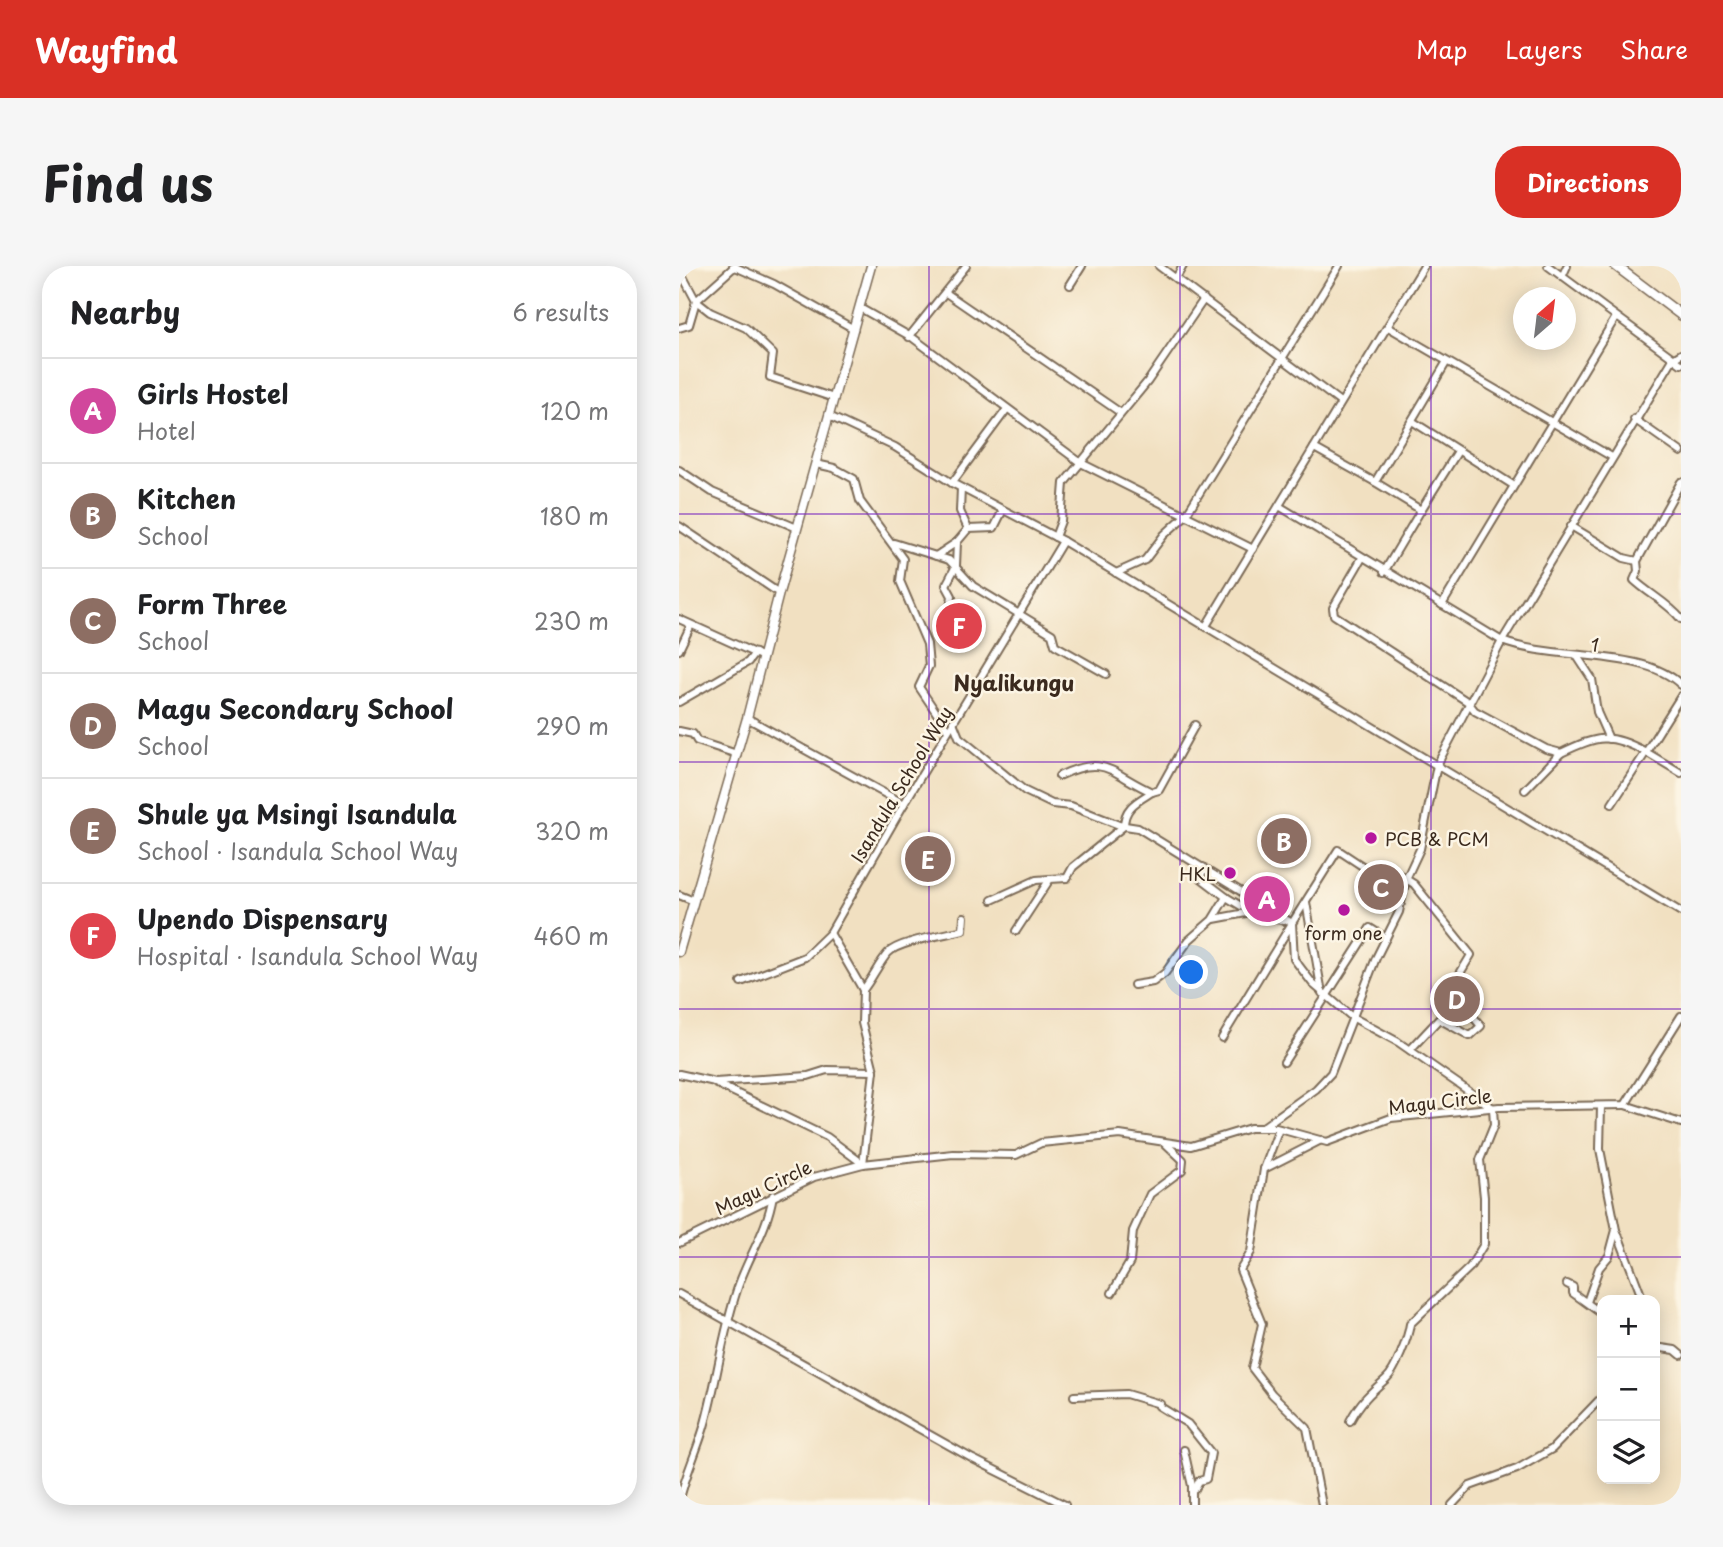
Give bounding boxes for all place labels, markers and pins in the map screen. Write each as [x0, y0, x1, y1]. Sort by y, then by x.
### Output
pin: F [936, 600, 982, 652]
pin: B [1261, 815, 1307, 867]
place label: PCB & PCM [1385, 825, 1489, 852]
marker: PCB & PCM [1363, 830, 1379, 846]
pin: E [905, 833, 951, 885]
place label: HKL [1179, 860, 1216, 887]
pin: C [1358, 861, 1404, 913]
marker: HKL [1222, 865, 1238, 881]
pin: A [1244, 873, 1290, 925]
marker: form one [1336, 902, 1352, 918]
place label: form one [1305, 919, 1383, 946]
pin: D [1434, 973, 1480, 1025]

